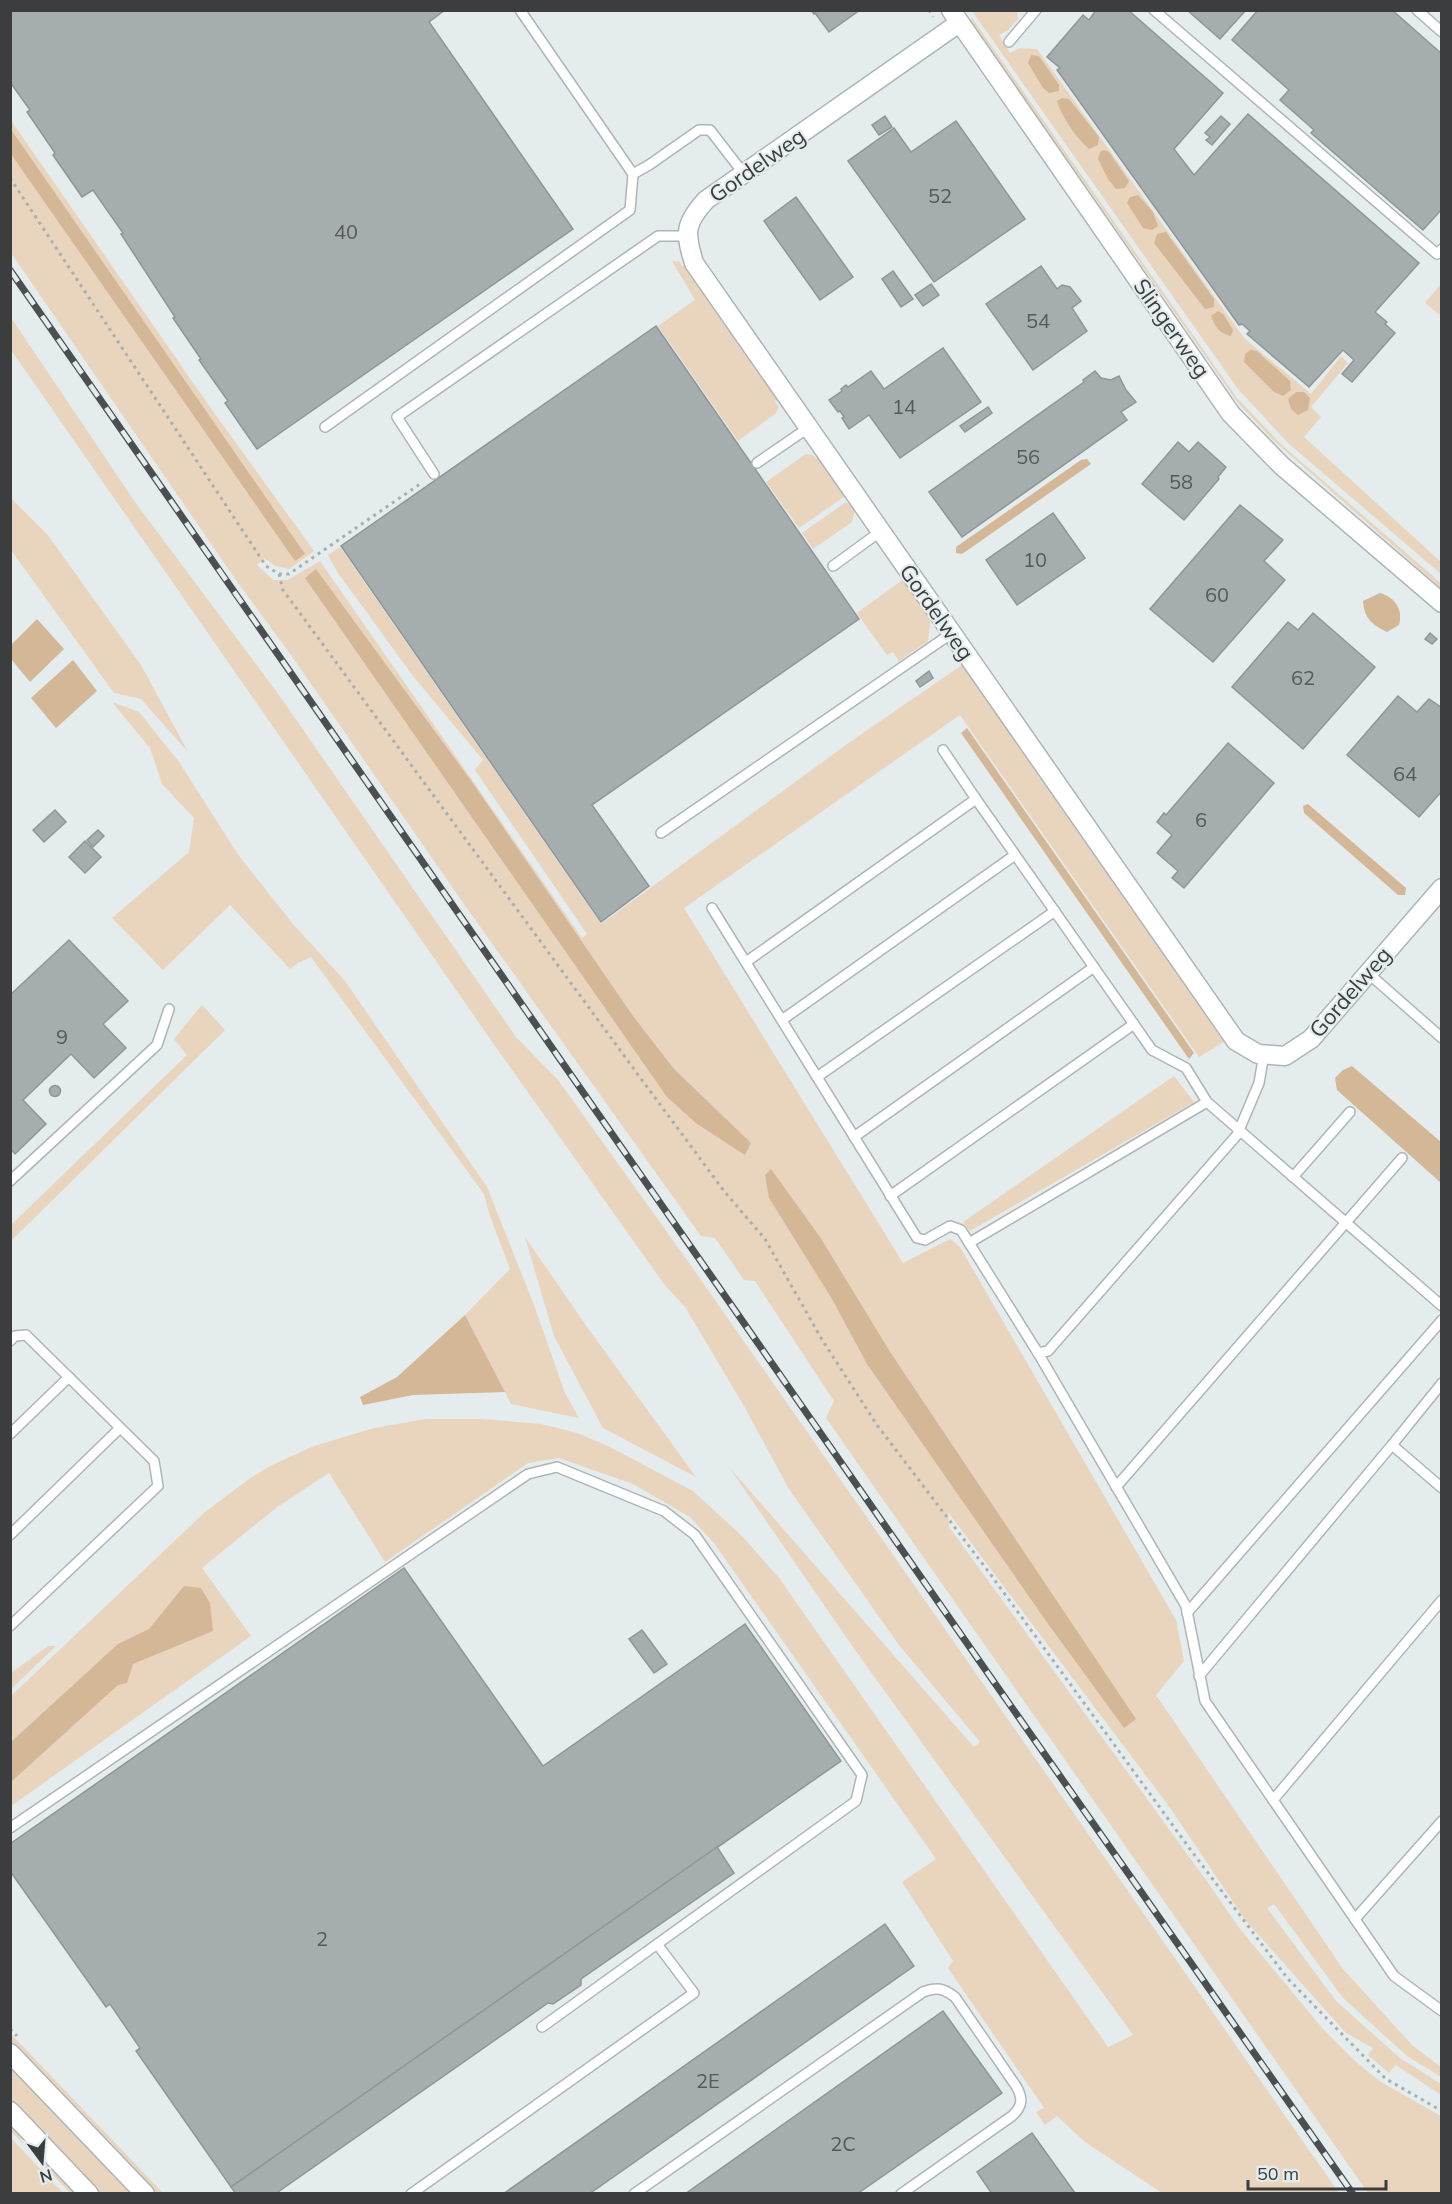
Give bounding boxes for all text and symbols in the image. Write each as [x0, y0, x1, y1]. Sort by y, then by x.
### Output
street label: Gordelweg [703, 122, 811, 208]
house number: 52 [928, 183, 952, 208]
house number: 40 [334, 219, 358, 244]
street label: Slingerweg [1128, 273, 1216, 383]
house number: 54 [1026, 308, 1050, 333]
house number: 14 [892, 394, 916, 419]
house number: 56 [1016, 444, 1040, 469]
house number: 58 [1169, 469, 1193, 494]
house number: 10 [1023, 547, 1047, 572]
street label: Gordelweg [894, 558, 980, 666]
house number: 60 [1205, 582, 1229, 607]
house number: 62 [1291, 665, 1315, 690]
house number: 64 [1393, 761, 1417, 786]
house number: 6 [1195, 807, 1207, 832]
street label: Gordelweg [1303, 941, 1397, 1043]
house number: 9 [56, 1024, 68, 1049]
house number: 2 [316, 1926, 328, 1951]
house number: 2E [696, 2068, 720, 2093]
house number: 2C [830, 2131, 856, 2156]
north arrow [12, 2132, 72, 2192]
scale bar [1248, 2153, 1386, 2191]
text: 50 m [1257, 2162, 1299, 2185]
text: N [38, 2165, 55, 2188]

